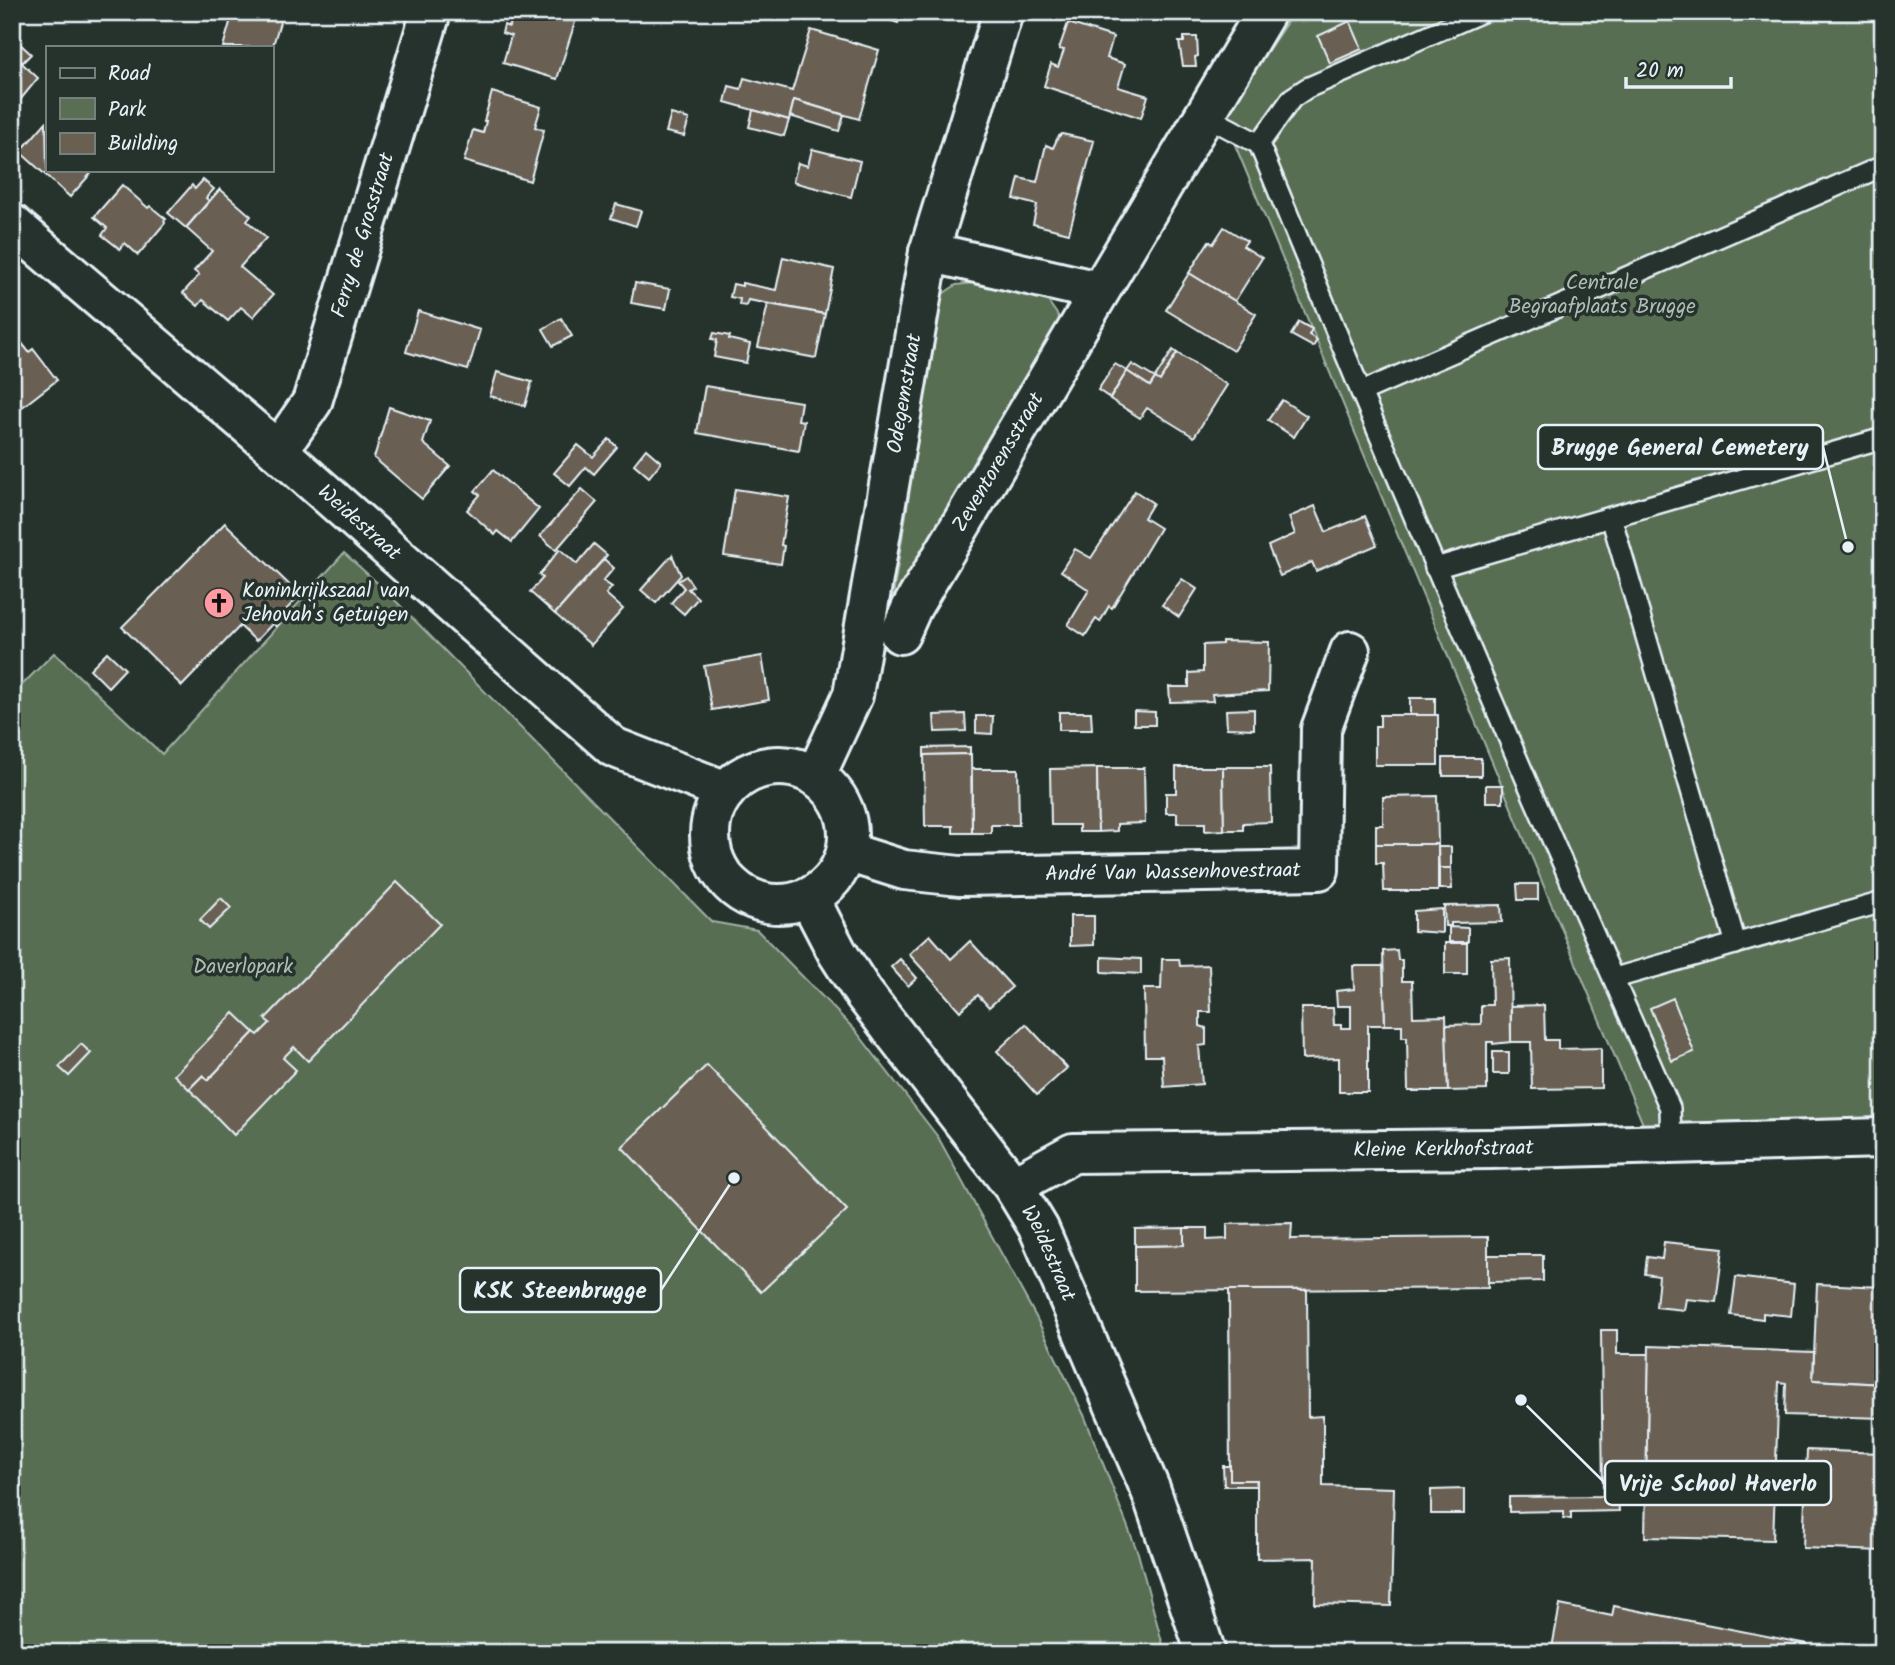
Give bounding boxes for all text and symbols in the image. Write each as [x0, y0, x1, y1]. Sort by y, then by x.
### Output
legend [46, 46, 273, 172]
scale bar [1626, 46, 1730, 90]
text: 20 m [1636, 55, 1684, 88]
text: Road [108, 58, 151, 91]
text: Park [108, 94, 146, 127]
text: Building [108, 128, 178, 161]
street label: Ferry de Grosstraat [322, 148, 404, 322]
park label: Centrale Begraafplaats Brugge [1508, 267, 1696, 324]
street label: Odegemstraat [878, 330, 931, 456]
street label: Zeventorensstraat [944, 385, 1053, 539]
callout: Brugge General Cemetery [1538, 425, 1823, 469]
text: Brugge General Cemetery [1551, 431, 1809, 467]
street label: Weidestraat [310, 476, 409, 570]
place label: Koninkrijkszaal van Jehovah's Getuigen [242, 575, 410, 632]
church icon: Koninkrijkszaal van Jehovah's Getuigen [202, 586, 236, 620]
street label: André Van Wassenhovestraat [1045, 854, 1302, 891]
park label: Daverlopark [193, 951, 293, 984]
street label: Kleine Kerkhofstraat [1353, 1131, 1535, 1167]
street label: Weidestraat [1012, 1199, 1085, 1307]
callout: KSK Steenbrugge [460, 1268, 661, 1312]
text: KSK Steenbrugge [473, 1274, 647, 1310]
callout: Vrije School Haverlo [1605, 1461, 1831, 1505]
text: Vrije School Haverlo [1619, 1467, 1817, 1503]

